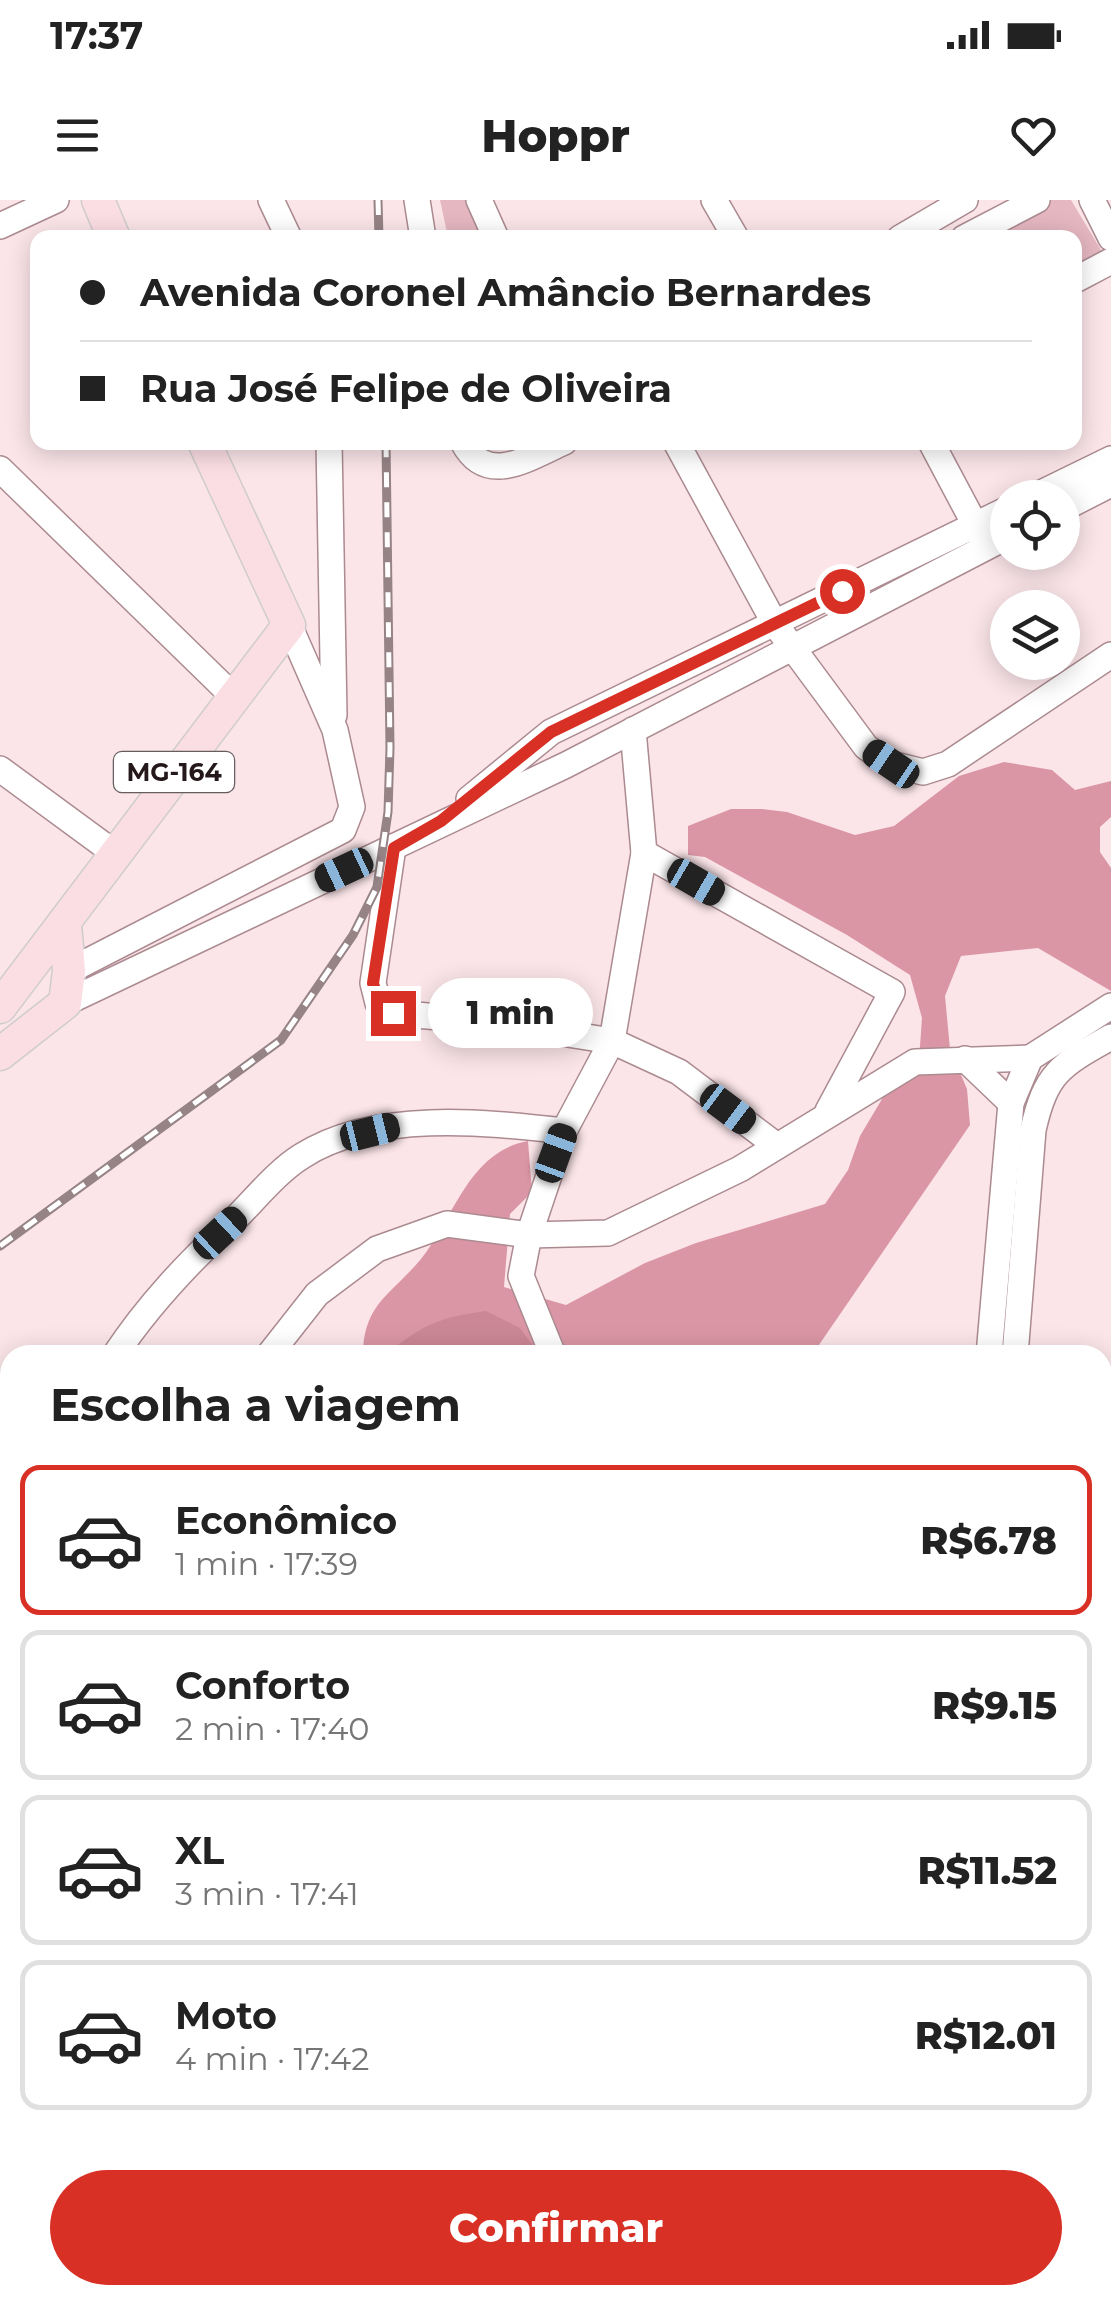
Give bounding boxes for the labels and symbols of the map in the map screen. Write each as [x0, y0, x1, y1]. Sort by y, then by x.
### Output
route start [820, 569, 865, 614]
car [858, 735, 924, 793]
road number: MG-164 [114, 752, 234, 792]
car [310, 844, 378, 896]
car [663, 854, 729, 910]
callout: 1 min [428, 978, 593, 1048]
route end [371, 991, 416, 1036]
car [695, 1079, 761, 1139]
car [337, 1110, 403, 1154]
car [532, 1120, 580, 1186]
car [188, 1202, 252, 1264]

